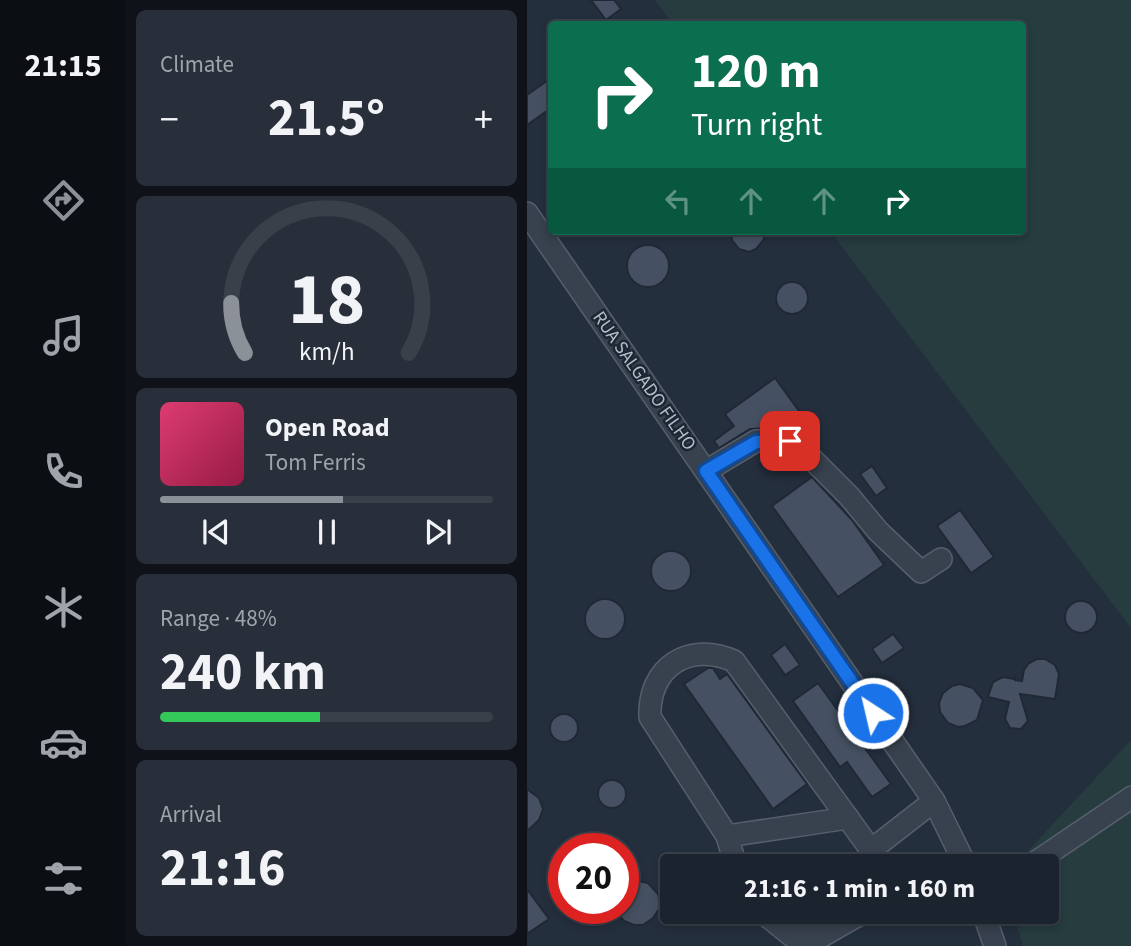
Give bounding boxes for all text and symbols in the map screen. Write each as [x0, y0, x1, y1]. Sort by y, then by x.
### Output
text: 120 m [691, 37, 820, 107]
text: 21:15 [24, 43, 102, 89]
text: Climate [160, 48, 234, 81]
icon: right [576, 49, 667, 140]
text: 21.5° [268, 82, 385, 156]
text: − [160, 93, 179, 147]
text: + [474, 93, 493, 147]
text: Turn right [691, 102, 822, 148]
icon: directions [39, 176, 88, 225]
icon: left [659, 182, 697, 220]
icon: ahead [732, 182, 770, 220]
icon: ahead [805, 182, 843, 220]
icon: right [878, 182, 916, 220]
text: 18 [288, 248, 365, 352]
street label: RUA SALGADO FILHO [586, 306, 702, 456]
icon: music [39, 311, 88, 360]
text: km/h [299, 334, 354, 370]
text: Open Road [265, 409, 390, 446]
pin [760, 411, 820, 471]
icon: arrive [771, 422, 809, 460]
text: Tom Ferris [265, 446, 366, 479]
icon: phone [39, 447, 88, 496]
icon: previous [197, 513, 235, 551]
icon: pause [308, 513, 346, 551]
icon: next [419, 513, 457, 551]
icon: climate [39, 583, 88, 632]
text: Range · 48% [160, 602, 277, 635]
text: 240 km [160, 636, 326, 710]
position arrow [836, 676, 910, 750]
icon: car [39, 718, 88, 767]
text: Arrival [160, 798, 222, 831]
text: 21:16 [160, 832, 285, 906]
speed limit sign: 20 [548, 833, 639, 924]
icon: filters [39, 854, 88, 903]
text: 21:16 · 1 min · 160 m [744, 870, 975, 907]

